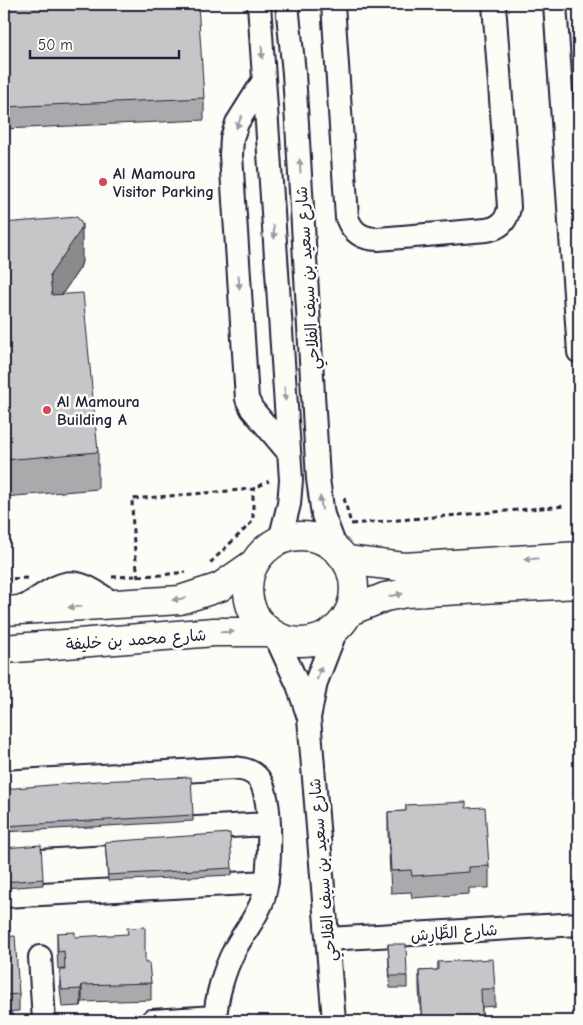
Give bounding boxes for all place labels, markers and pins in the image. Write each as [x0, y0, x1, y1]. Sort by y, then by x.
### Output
place label: Al Mamoura Visitor Parking [113, 165, 214, 201]
marker: Al Mamoura Visitor Parking [97, 176, 109, 188]
place label: Al Mamoura Building A [57, 393, 140, 429]
marker: Al Mamoura Building A [41, 404, 53, 416]

